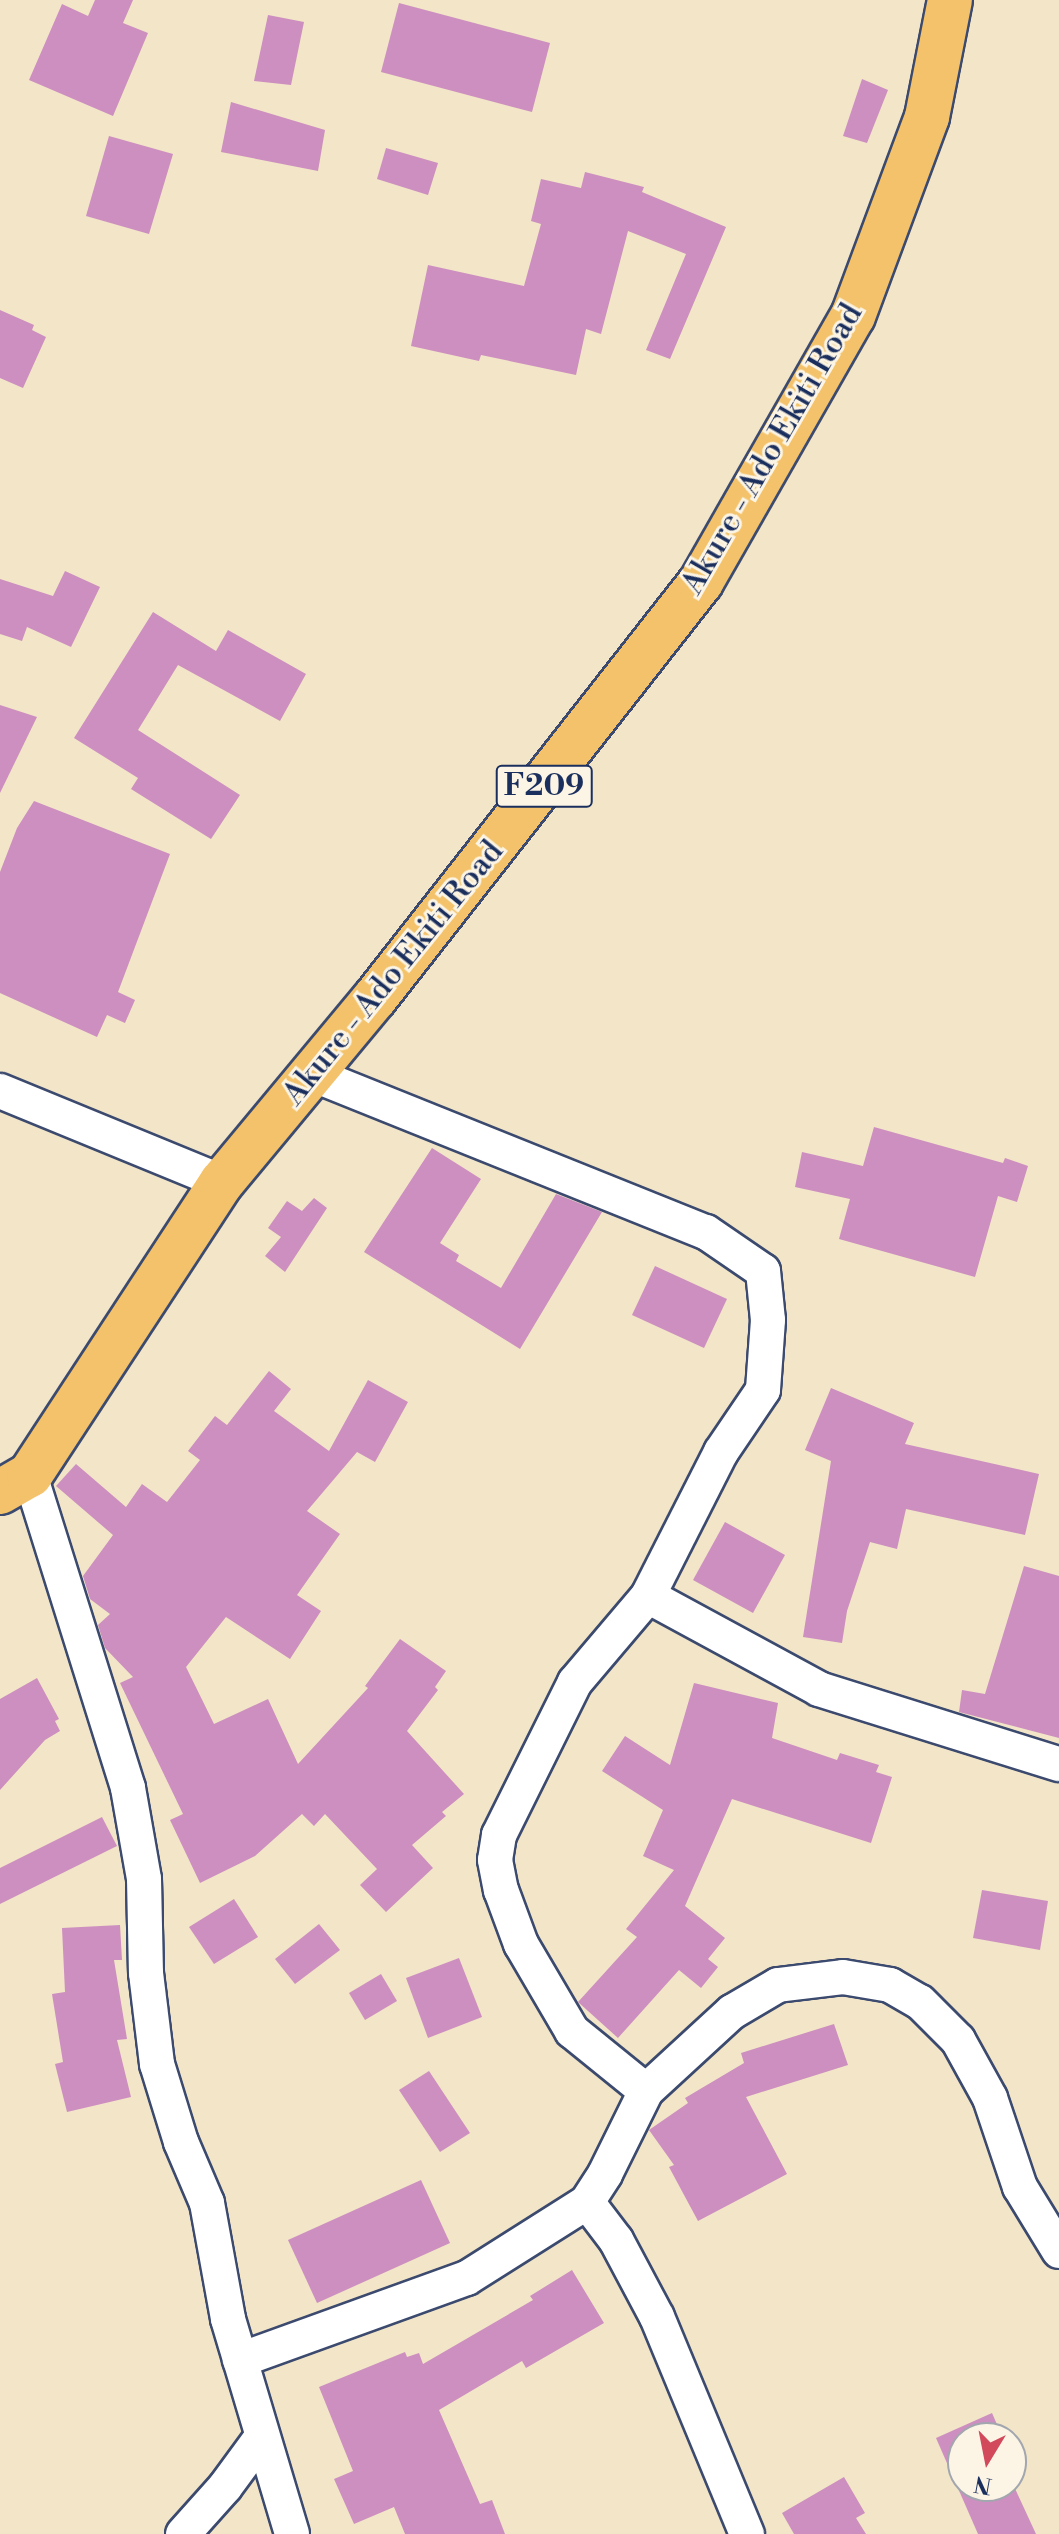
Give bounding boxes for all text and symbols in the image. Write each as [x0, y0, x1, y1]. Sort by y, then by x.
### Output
street label: Akure - Ado Ekiti Road [673, 297, 871, 601]
road number: F209 [494, 760, 594, 812]
street label: Akure - Ado Ekiti Road [274, 833, 512, 1113]
north arrow [947, 2422, 1027, 2502]
text: N [972, 2469, 994, 2499]

